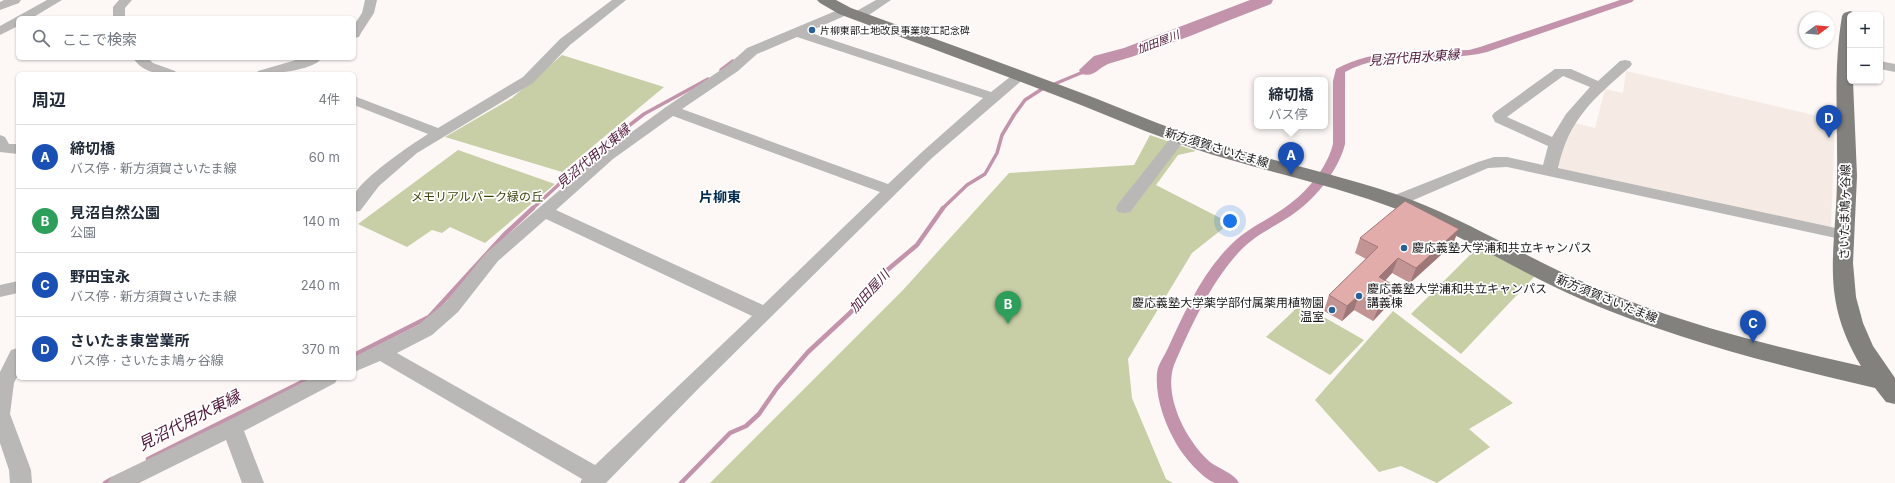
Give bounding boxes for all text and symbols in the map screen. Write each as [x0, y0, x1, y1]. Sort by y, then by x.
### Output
north arrow [1799, 12, 1835, 48]
map controls [1847, 12, 1883, 84]
button: + [1847, 12, 1883, 48]
search box [16, 16, 356, 60]
place label: 片柳東部土地改良事業竣工記念碑 [820, 24, 970, 36]
marker: 片柳東部土地改良事業竣工記念碑 [807, 25, 817, 35]
icon: search [30, 27, 52, 49]
water label: 加田屋川 [1135, 27, 1182, 56]
text: ここで検索 [62, 30, 137, 49]
water label: 見沼代用水東縁 [1368, 46, 1462, 68]
button: − [1847, 48, 1883, 84]
popup [1254, 77, 1328, 129]
text: 締切橋 [1268, 85, 1314, 104]
text: 周辺 [32, 90, 66, 110]
text: 4件 [319, 91, 340, 107]
pin: D [1816, 105, 1842, 138]
text: バス停 [1268, 106, 1308, 122]
water label: 見沼代用水東縁 [553, 119, 635, 191]
street label: 新方須賀さいたま線 [1163, 125, 1271, 170]
text: 締切橋 [70, 139, 115, 158]
pin: A [1278, 142, 1304, 175]
text: A [40, 149, 50, 165]
text: 60 m [309, 149, 340, 165]
text: バス停 · 新方須賀さいたま線 [70, 160, 237, 176]
street label: さいたま鳩ヶ谷線 [1836, 164, 1853, 260]
district label: 片柳東 [699, 188, 741, 205]
park label: メモリアルパーク緑の丘 [411, 189, 543, 204]
text: 見沼自然公園 [70, 203, 160, 222]
your location [1220, 211, 1240, 231]
text: B [41, 213, 49, 229]
text: 140 m [303, 213, 340, 229]
text: 公園 [70, 224, 96, 240]
place label: 慶応義塾大学浦和共立キャンパス [1412, 240, 1592, 255]
marker: 慶応義塾大学浦和共立キャンパス [1399, 243, 1409, 253]
water label: 加田屋川 [846, 265, 894, 316]
text: 野田宝永 [70, 267, 130, 286]
street label: 新方須賀さいたま線 [1554, 271, 1660, 326]
text: C [40, 277, 50, 293]
text: 240 m [301, 277, 340, 293]
place label: 慶応義塾大学浦和共立キャンパス 講義棟 [1367, 281, 1547, 310]
text: バス停 · 新方須賀さいたま線 [70, 288, 237, 304]
pin: B [995, 291, 1021, 324]
marker: 慶応義塾大学浦和共立キャンパス 講義棟 [1354, 291, 1364, 301]
place label: 慶応義塾大学薬学部付属薬用植物園 温室 [1132, 295, 1324, 324]
marker: 慶応義塾大学薬学部付属薬用植物園 温室 [1327, 305, 1337, 315]
pin: C [1740, 310, 1766, 343]
text: さいたま東営業所 [70, 331, 190, 350]
text: D [40, 341, 50, 357]
text: 370 m [302, 341, 340, 357]
text: バス停 · さいたま鳩ヶ谷線 [70, 352, 224, 368]
water label: 見沼代用水東縁 [135, 385, 245, 454]

